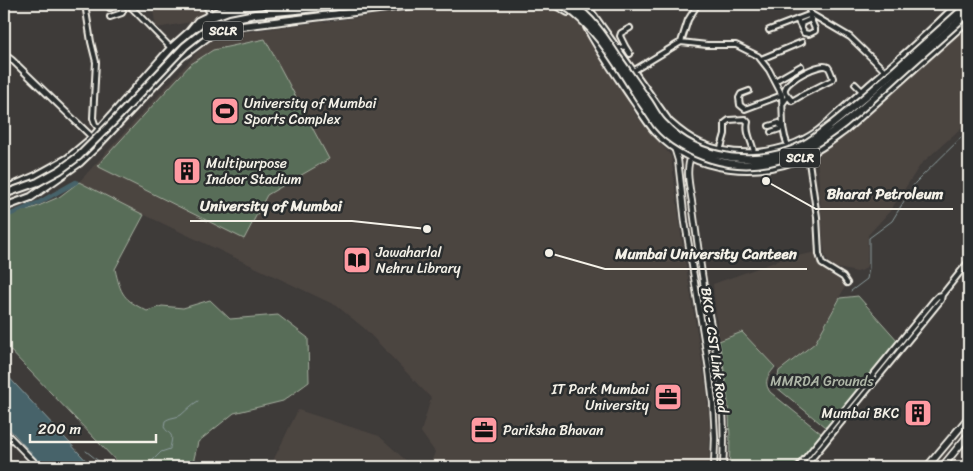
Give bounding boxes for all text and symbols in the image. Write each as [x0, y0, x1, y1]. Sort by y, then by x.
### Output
road number: SCLR [203, 22, 243, 40]
place label: University of Mumbai Sports Complex [244, 91, 377, 132]
sports icon: University of Mumbai Sports Complex [210, 96, 240, 126]
road number: SCLR [780, 148, 820, 168]
place label: Multipurpose Indoor Stadium [205, 151, 302, 192]
building icon: Multipurpose Indoor Stadium [172, 156, 202, 186]
callout: Bharat Petroleum [816, 179, 953, 209]
text: Bharat Petroleum [827, 181, 944, 207]
callout: University of Mumbai [190, 191, 352, 221]
text: University of Mumbai [200, 193, 343, 219]
callout: Mumbai University Canteen [605, 239, 807, 269]
place label: Jawaharlal Nehru Library [375, 240, 461, 281]
text: Mumbai University Canteen [614, 241, 798, 267]
library icon: Jawaharlal Nehru Library [342, 245, 372, 275]
street label: BKC - CST Link Road [693, 286, 736, 416]
park label: MMRDA Grounds [770, 369, 874, 394]
place label: IT Park Mumbai University [551, 377, 650, 418]
office icon: IT Park Mumbai University [653, 382, 683, 412]
building icon: Mumbai BKC [903, 398, 933, 428]
place label: Mumbai BKC [822, 401, 900, 426]
scale bar [30, 411, 156, 443]
office icon: Pariksha Bhavan [469, 415, 499, 445]
text: 200 m [38, 416, 82, 442]
place label: Pariksha Bhavan [503, 418, 604, 443]

